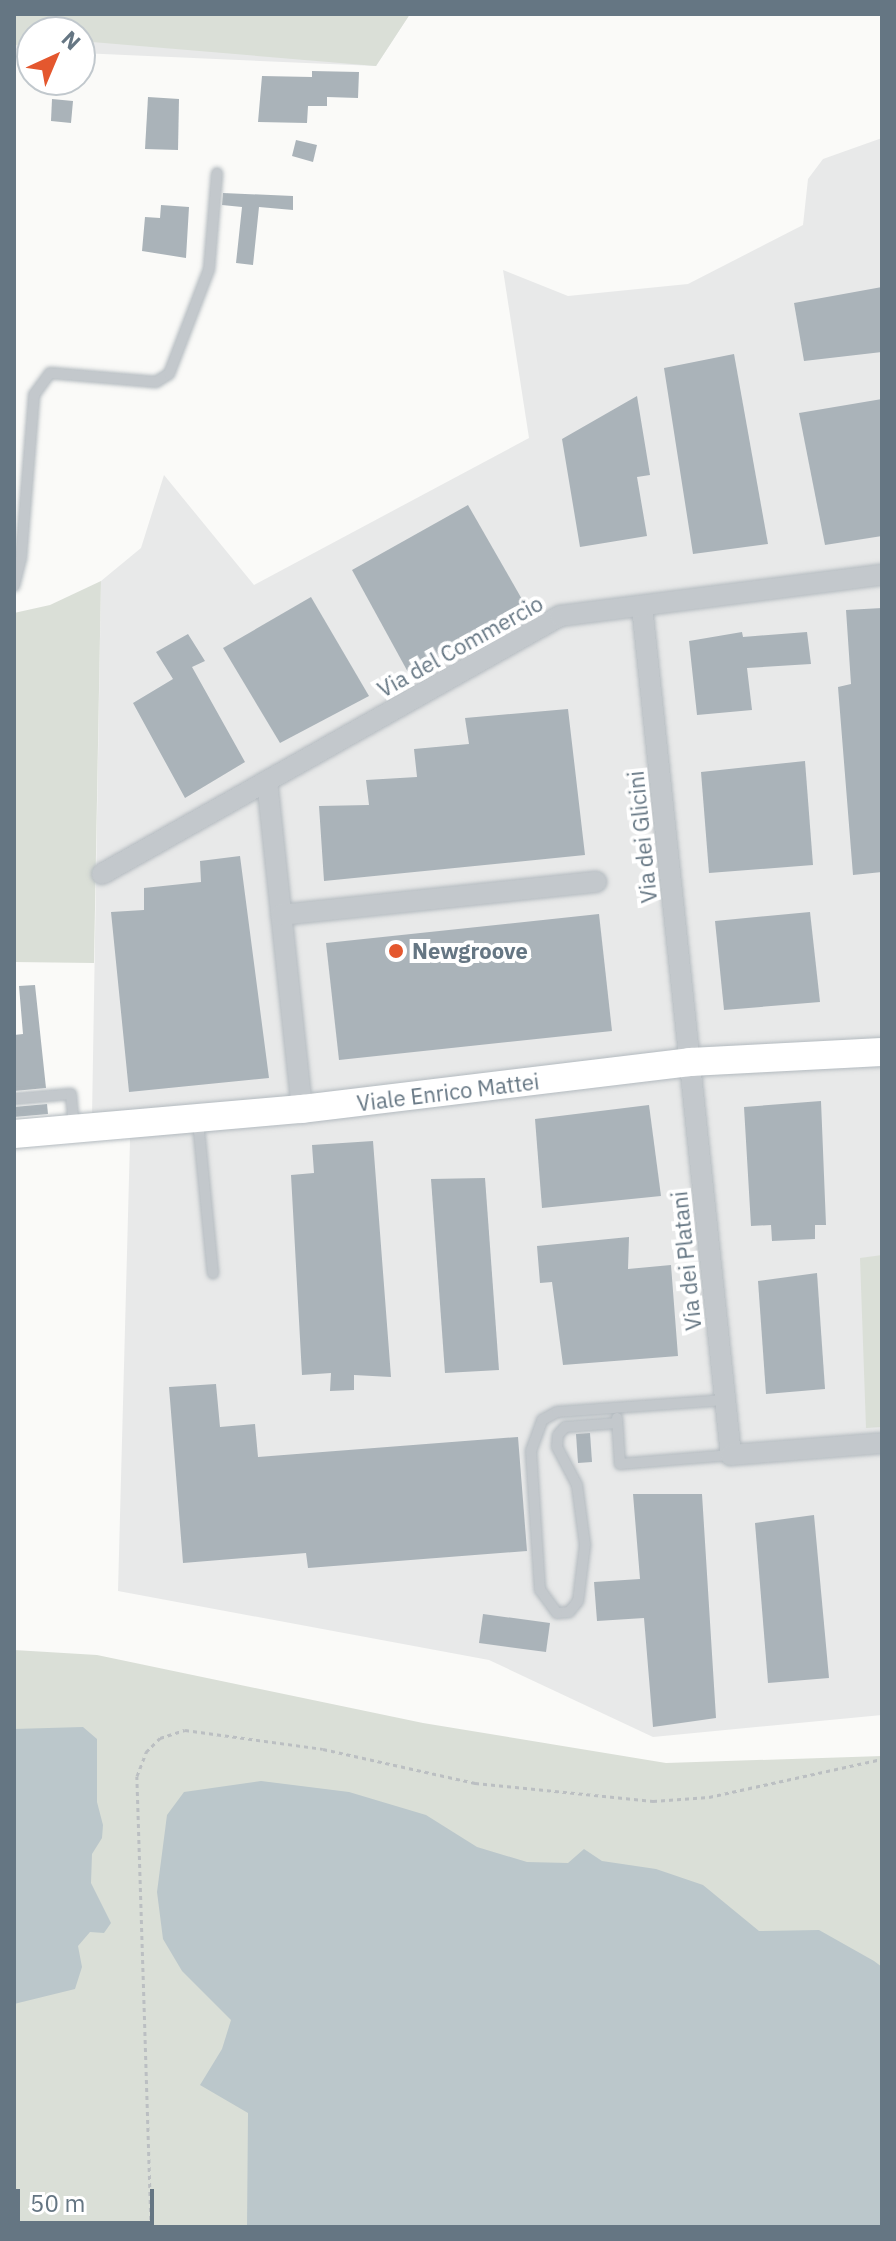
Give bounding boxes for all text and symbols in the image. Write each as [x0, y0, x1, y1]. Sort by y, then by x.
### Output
north arrow [16, 16, 96, 96]
text: N [56, 24, 87, 56]
street label: Via del Commercio [373, 590, 547, 702]
street label: Via dei Glicini [622, 770, 662, 904]
place label: Newgroove [412, 938, 528, 964]
marker: Newgroove [387, 942, 405, 960]
street label: Viale Enrico Mattei [355, 1068, 541, 1116]
street label: Via dei Platani [666, 1190, 706, 1332]
scale bar [20, 2173, 158, 2223]
text: 50 m [30, 2187, 85, 2219]

